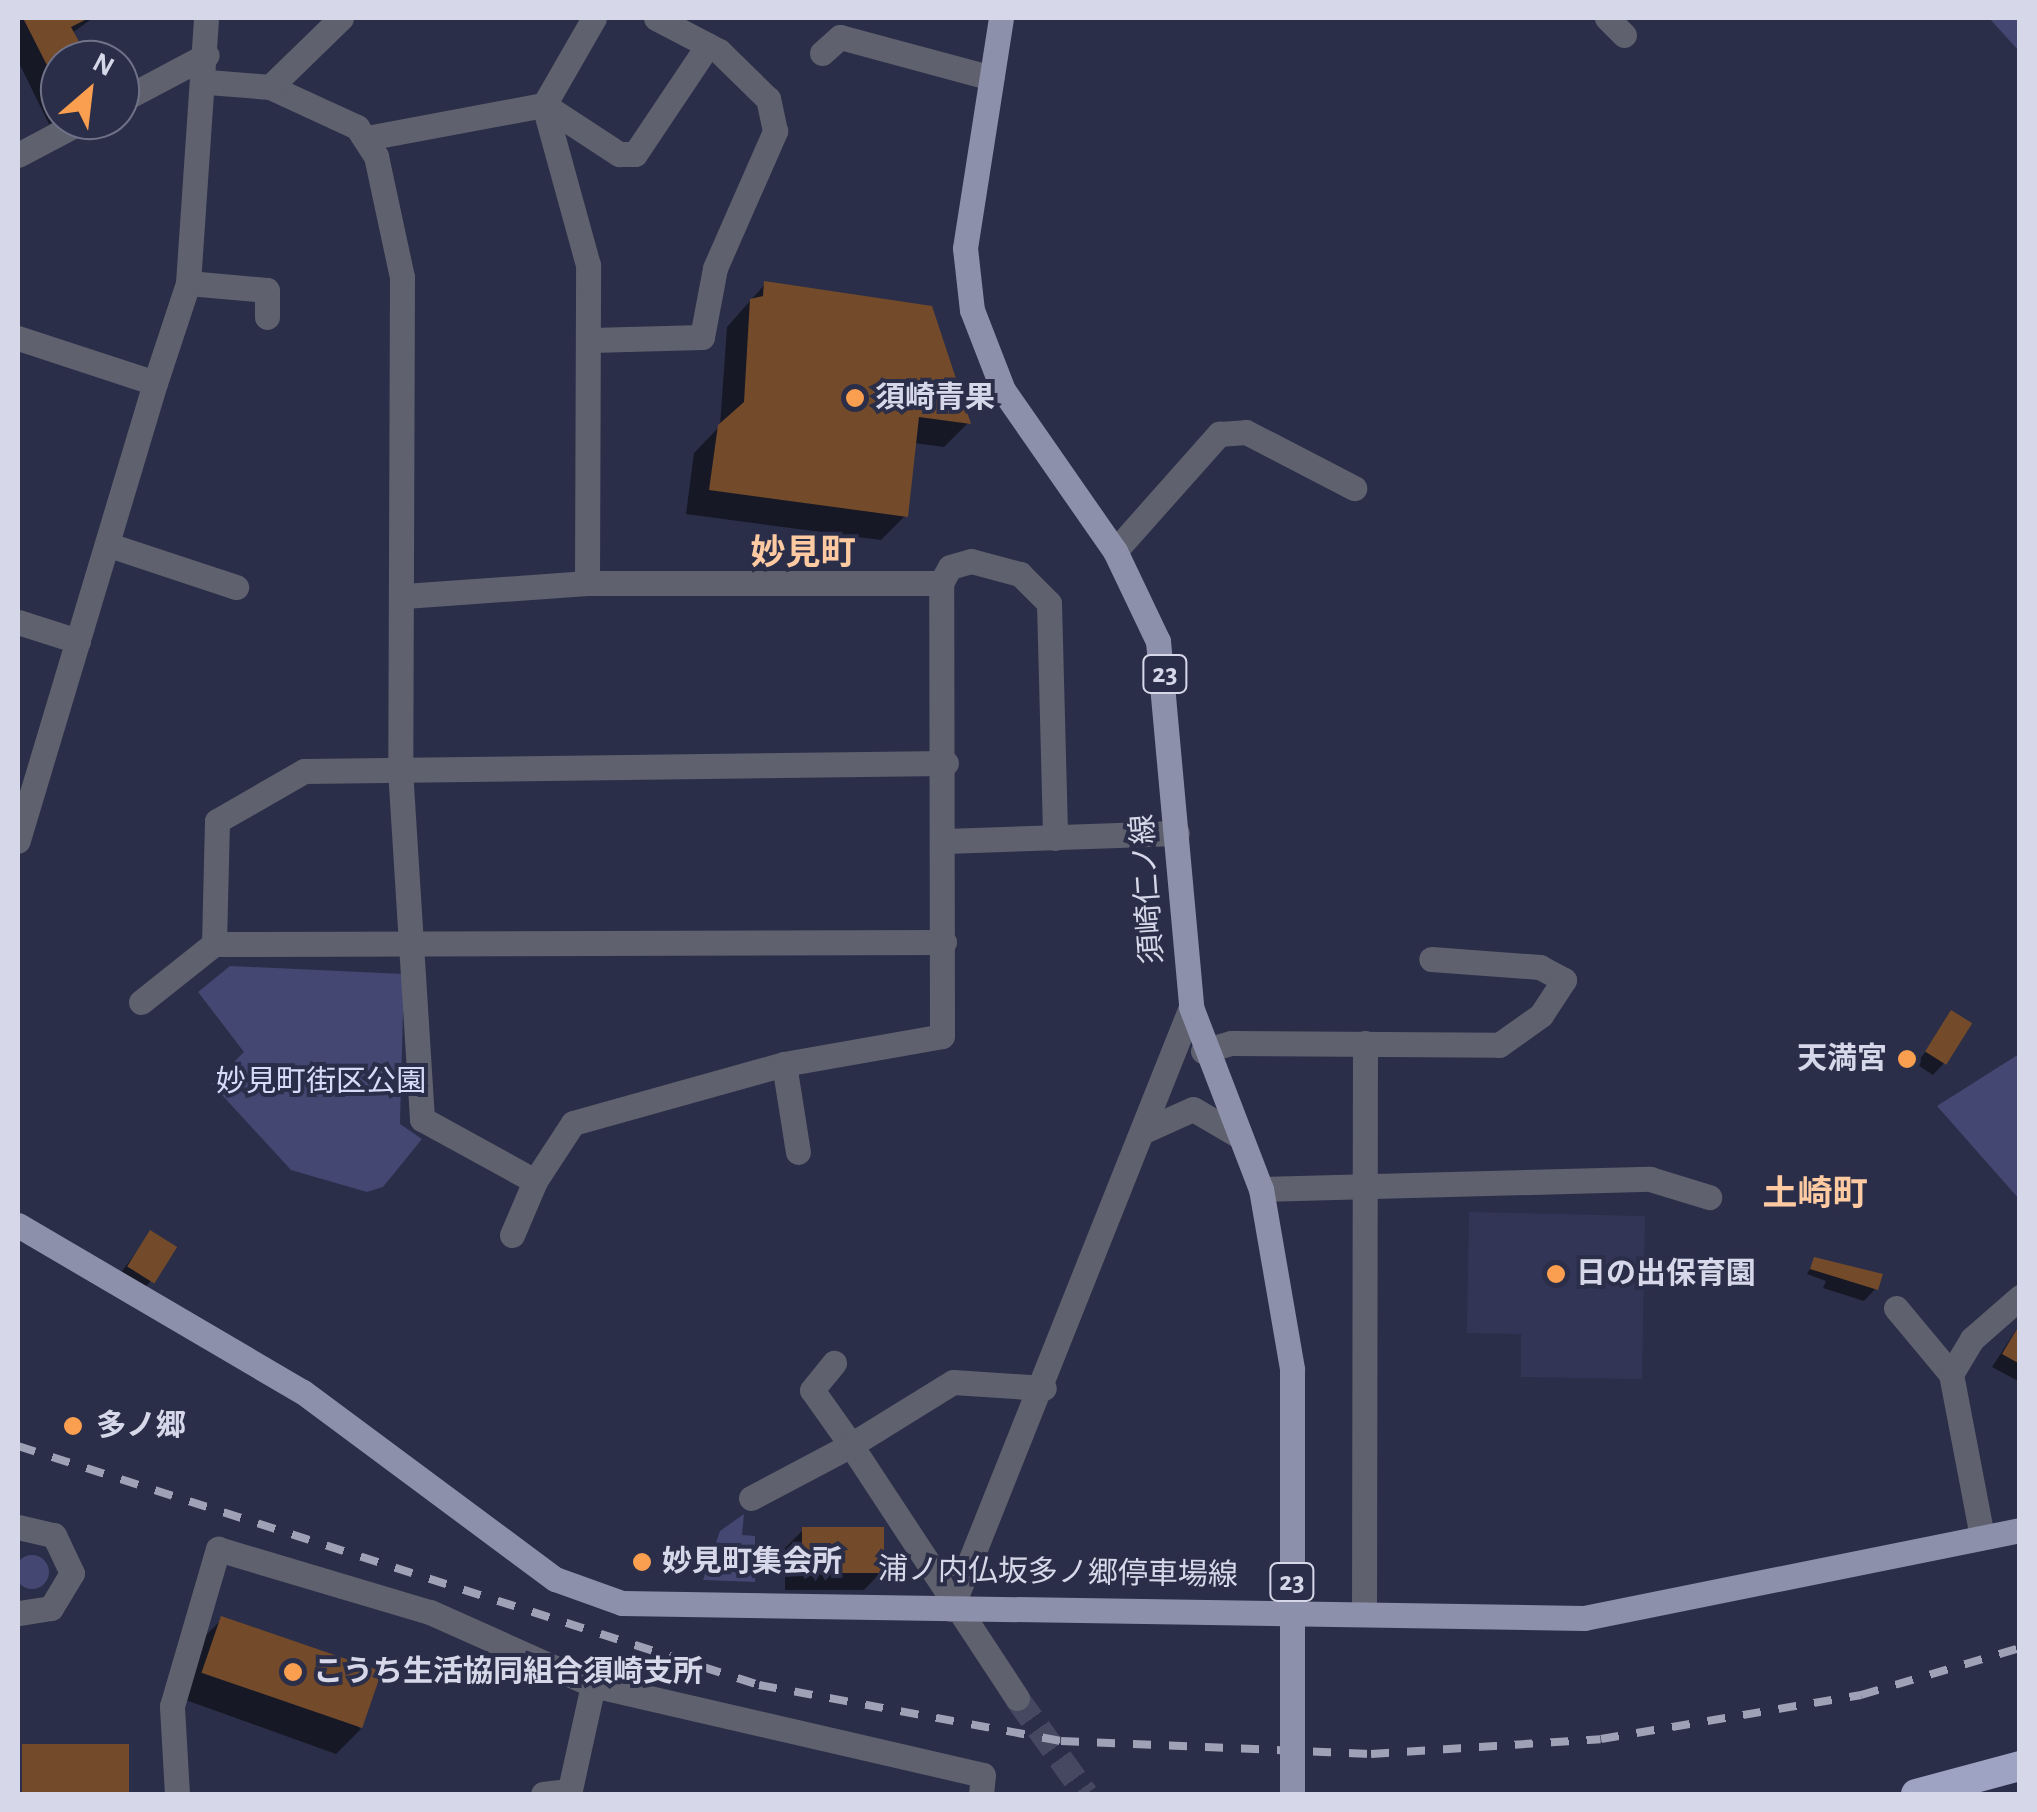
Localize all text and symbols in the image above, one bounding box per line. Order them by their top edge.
north arrow [40,40,140,140]
text: N [88,48,118,82]
place label: 須崎青果 [875,380,995,416]
marker: 須崎青果 [844,387,866,409]
district label: 妙見町 [751,533,855,575]
road number: 23 [1140,651,1190,697]
street label: 須崎仁ノ線 [1125,813,1171,965]
place label: 天満宮 [1797,1041,1887,1077]
marker: 天満宮 [1896,1048,1918,1070]
park label: 妙見町街区公園 [216,1064,426,1100]
district label: 土崎町 [1763,1174,1867,1216]
place label: 日の出保育園 [1576,1256,1756,1292]
marker: 日の出保育園 [1545,1263,1567,1285]
place label: 多ノ郷 [96,1408,186,1444]
marker: 多ノ郷 [60,1413,86,1439]
place label: 妙見町集会所 [662,1544,842,1580]
marker: 妙見町集会所 [631,1551,653,1573]
street label: 浦ノ内仏坂多ノ郷停車場線 [878,1552,1238,1594]
road number: 23 [1267,1559,1317,1605]
place label: こうち生活協同組合須崎支所 [313,1654,703,1690]
marker: こうち生活協同組合須崎支所 [282,1661,304,1683]

